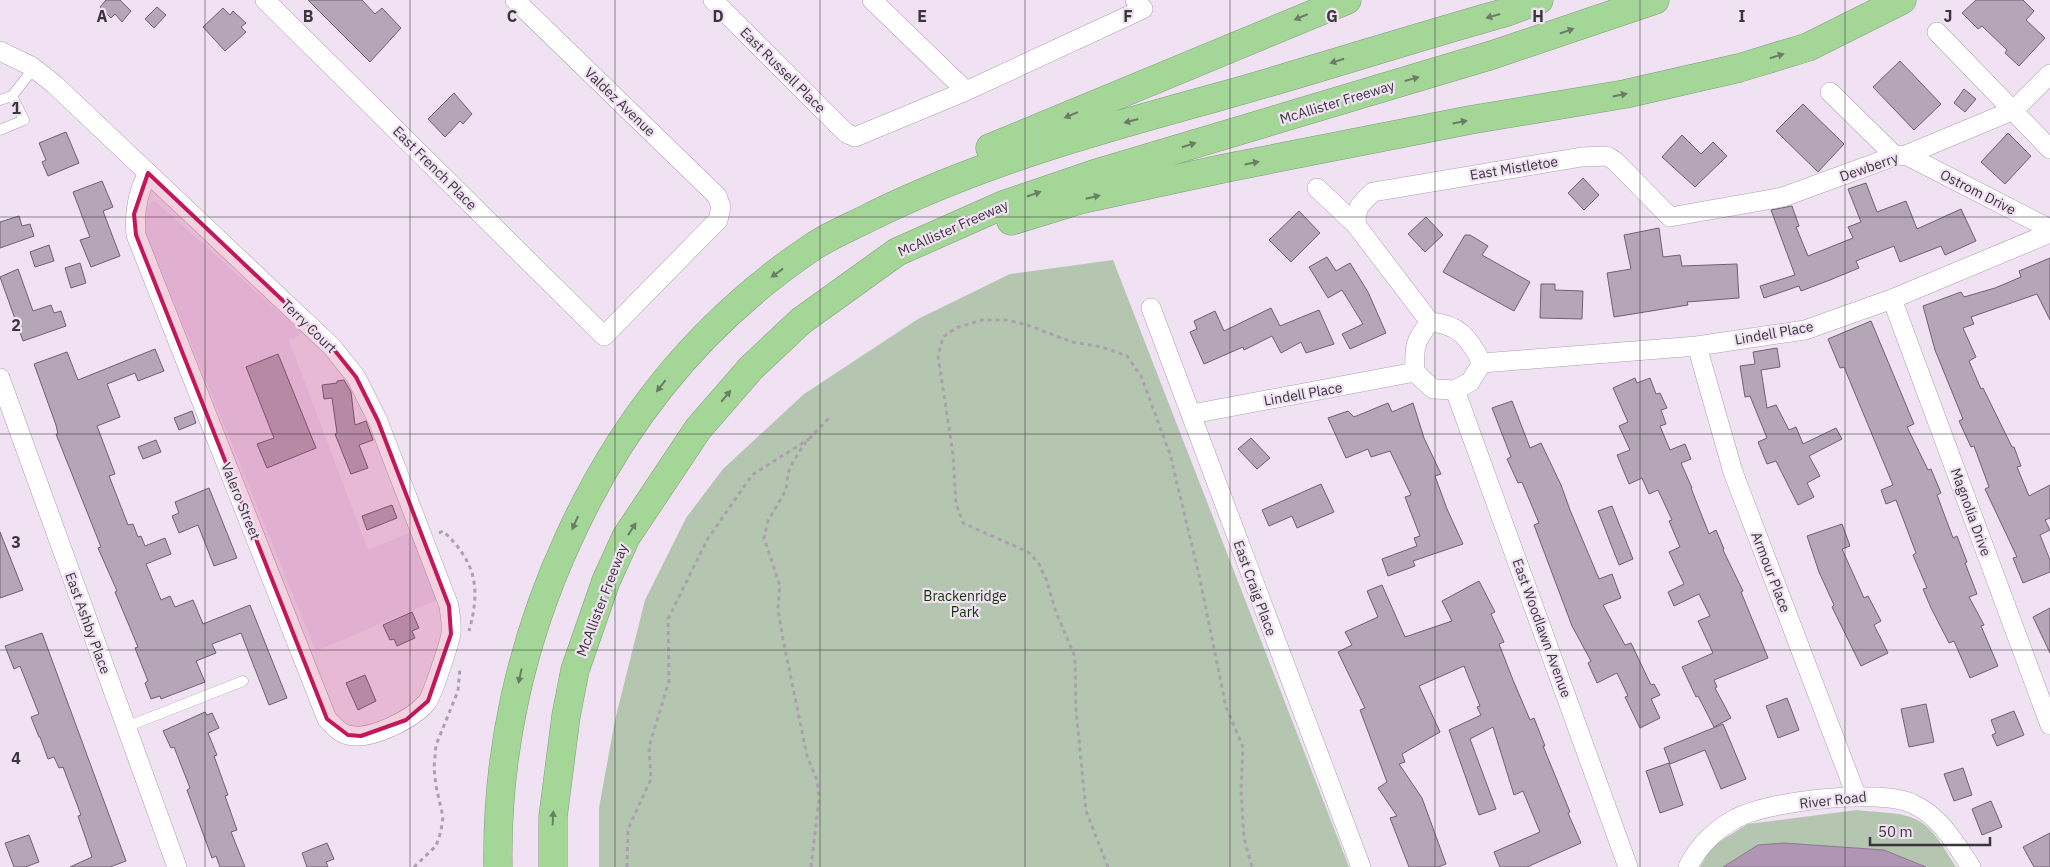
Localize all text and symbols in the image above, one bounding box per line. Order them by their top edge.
text: A [97,6,108,26]
text: B [303,6,314,26]
text: C [507,6,517,26]
text: D [712,6,724,26]
text: E [917,6,927,26]
text: F [1123,6,1133,26]
text: G [1326,6,1338,26]
text: H [1532,6,1544,26]
text: I [1739,6,1746,26]
text: J [1944,6,1952,26]
one-way arrow [1485,12,1500,20]
one-way arrow [1294,14,1308,22]
street label: East Russell Place [736,23,830,117]
one-way arrow [1560,27,1575,35]
one-way arrow [1770,52,1785,59]
one-way arrow [1329,57,1344,65]
street label: Valdez Avenue [581,64,659,141]
one-way arrow [1405,75,1420,83]
street label: McAllister Freeway [1277,76,1397,128]
one-way arrow [1612,90,1628,98]
text: 1 [11,98,21,118]
one-way arrow [1064,111,1078,119]
one-way arrow [1123,117,1138,125]
one-way arrow [1452,118,1467,126]
street label: East French Place [389,122,481,214]
one-way arrow [1182,141,1197,149]
street label: Dewberry [1837,149,1901,185]
street label: East Mistletoe [1469,152,1560,184]
one-way arrow [1245,159,1260,167]
street label: Ostrom Drive [1937,165,2019,219]
one-way arrow [1027,190,1042,198]
one-way arrow [1086,193,1101,201]
street label: McAllister Freeway [895,196,1011,260]
one-way arrow [770,268,784,278]
street label: Terry Court [278,295,341,357]
text: 2 [11,315,21,335]
street label: Lindell Place [1733,317,1815,349]
street label: Lindell Place [1262,378,1344,410]
one-way arrow [656,379,667,392]
one-way arrow [720,390,731,403]
street label: Valero Street [217,460,265,542]
street label: Magnolia Drive [1947,465,1995,559]
one-way arrow [571,516,579,530]
one-way arrow [627,522,637,536]
street label: Armour Place [1747,529,1795,615]
text: 3 [11,532,21,552]
street label: East Craig Place [1229,538,1281,639]
street label: McAllister Freeway [572,541,632,659]
street label: East Woodlawn Avenue [1508,556,1576,700]
street label: East Ashby Place [61,570,115,677]
park label: Brackenridge Park [923,587,1007,621]
one-way arrow [516,668,524,683]
text: 4 [11,748,21,768]
street label: River Road [1798,788,1868,812]
one-way arrow [549,810,557,826]
scale bar [1870,814,1990,846]
text: 50 m [1878,822,1913,841]

